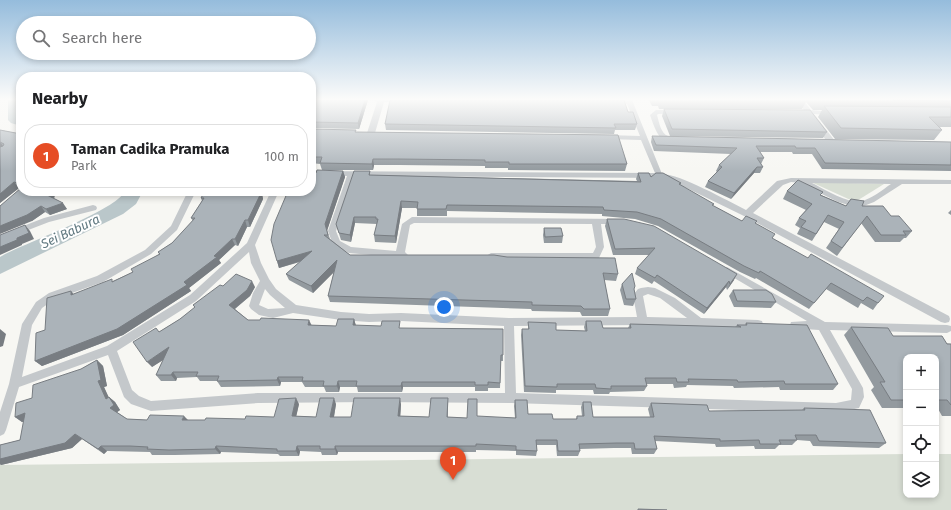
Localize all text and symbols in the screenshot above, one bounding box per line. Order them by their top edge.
search box [16,16,316,60]
icon: search [30,27,52,49]
text: Search here [62,29,142,47]
text: Nearby [32,88,87,109]
text: Taman Cadika Pramuka [71,140,229,158]
text: 1 [43,149,49,164]
text: 100 m [264,149,299,164]
text: Park [71,158,97,173]
water label: Sei Babura [38,211,102,252]
your location [434,297,454,317]
map controls [903,354,939,498]
button: + [903,354,939,390]
button: − [903,390,939,426]
button: locate [903,426,939,462]
pin: 1 [440,447,466,480]
button: layers [903,462,939,498]

